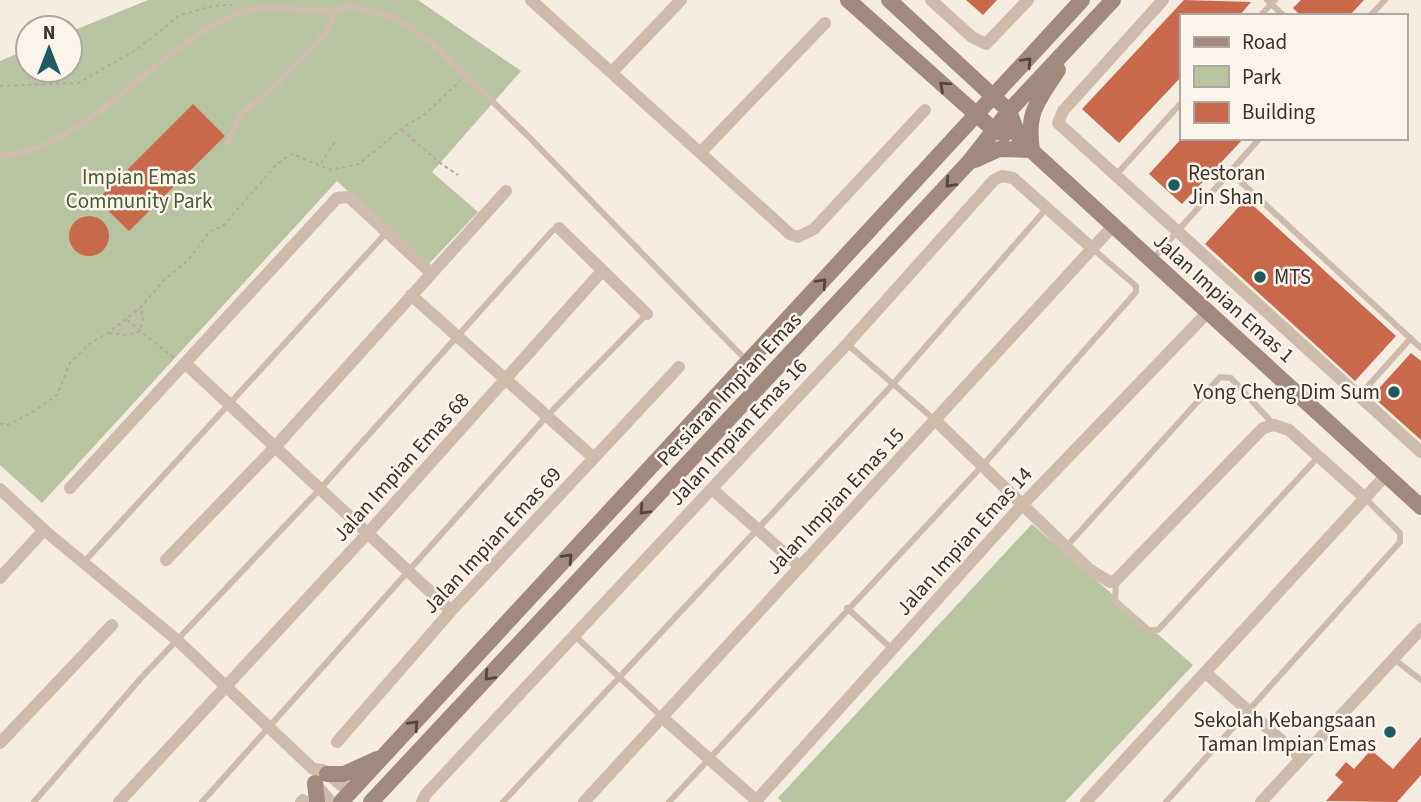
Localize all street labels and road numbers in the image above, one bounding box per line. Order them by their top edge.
street label: Jalan Impian Emas 1 [1147,226,1301,370]
street label: Persiaran Impian Emas [650,305,808,473]
street label: Jalan Impian Emas 16 [662,352,814,512]
street label: Jalan Impian Emas 68 [326,386,476,548]
street label: Jalan Impian Emas 15 [759,421,911,581]
street label: Jalan Impian Emas 69 [416,460,568,620]
street label: Jalan Impian Emas 14 [889,460,1039,622]

